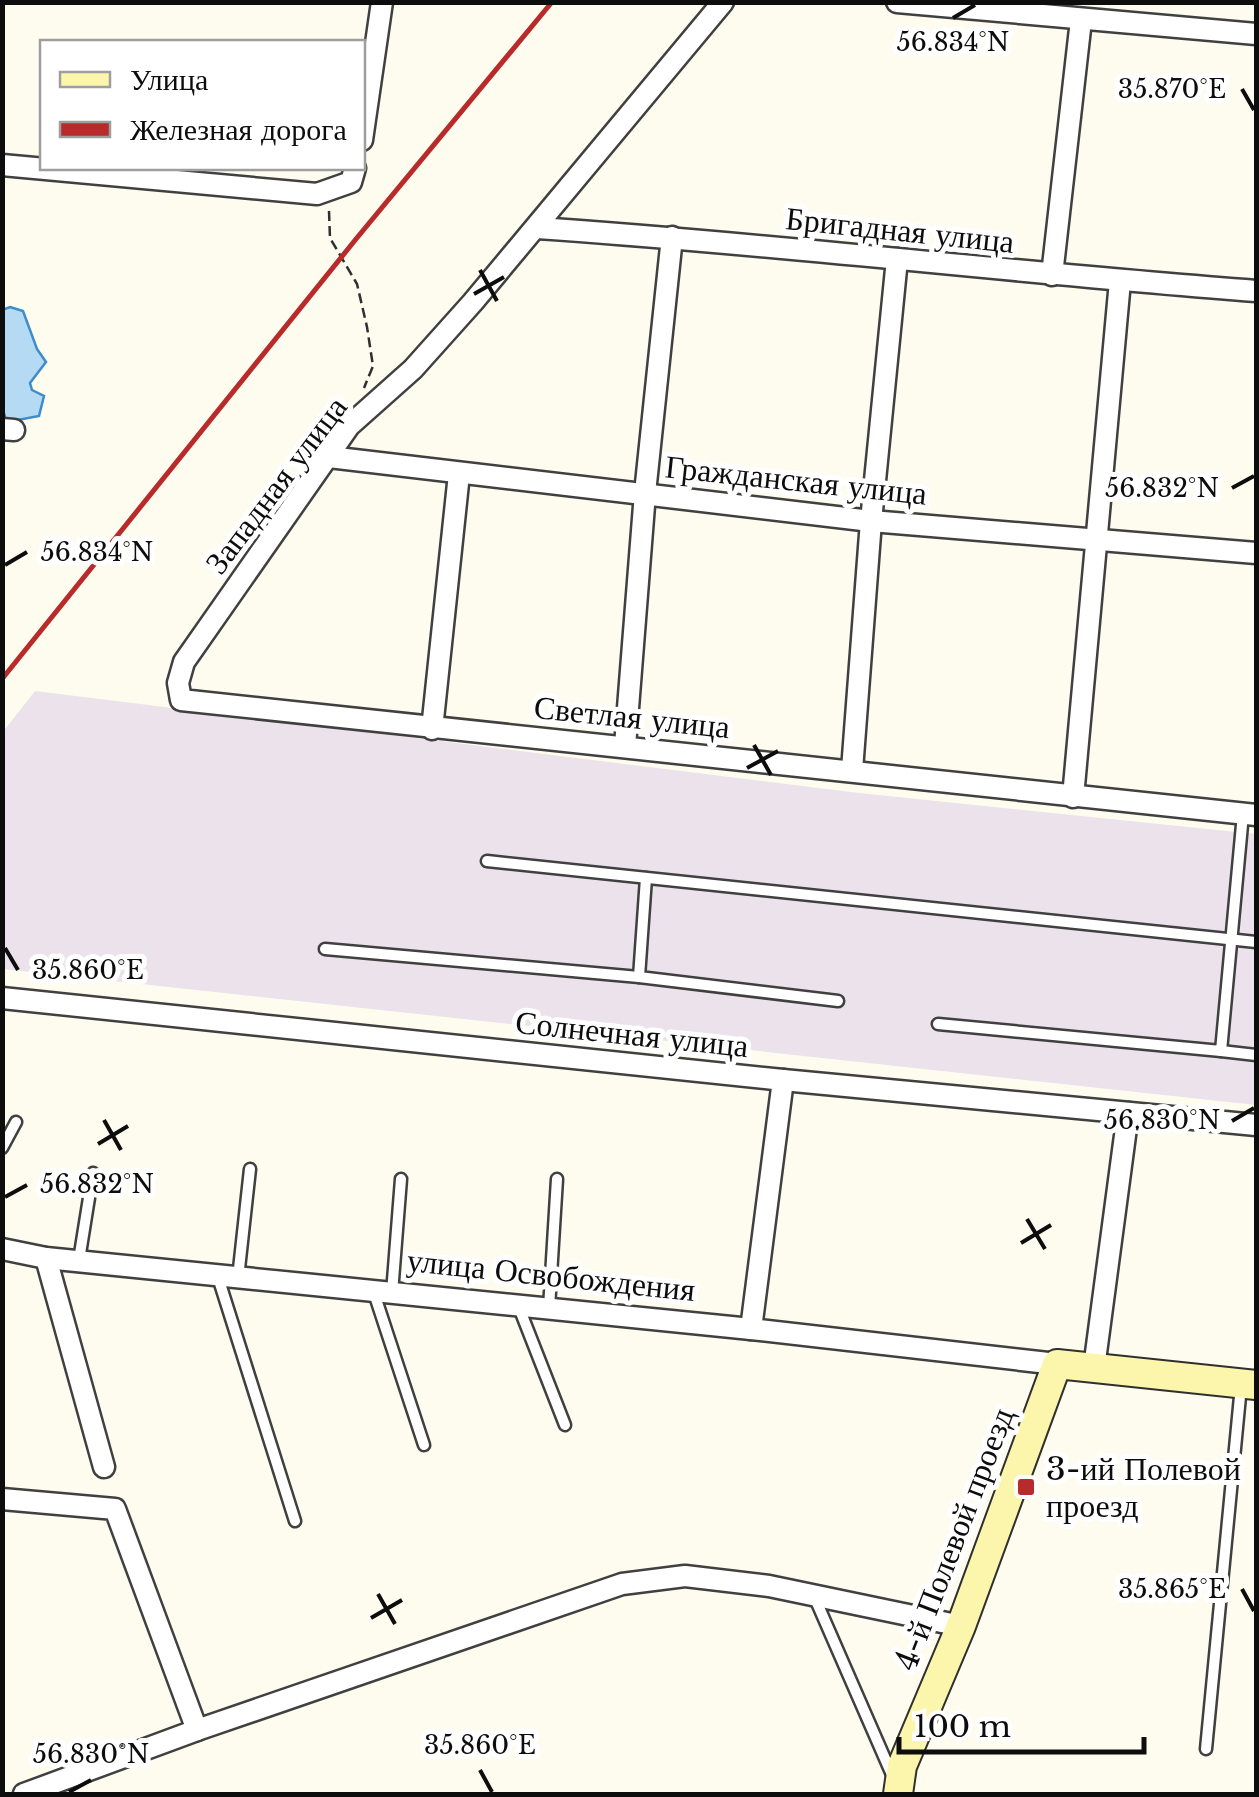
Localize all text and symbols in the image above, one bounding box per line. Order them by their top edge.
text: 56.834°N [897,27,1009,58]
legend [40,40,365,170]
text: Улица [130,61,208,98]
text: 35.870°E [1118,74,1226,105]
text: Железная дорога [130,111,347,148]
street label: Бригадная улица [784,198,1016,262]
street label: Западная улица [196,388,356,582]
street label: Гражданская улица [663,446,929,514]
text: 56.832°N [1105,473,1219,504]
text: 56.834°N [41,537,153,568]
street label: Светлая улица [532,687,732,747]
text: 35.860°E [32,955,144,986]
street label: Солнечная улица [514,1002,750,1066]
text: 56.830°N [1104,1105,1220,1136]
text: 56.832°N [40,1169,154,1200]
street label: улица Освобождения [405,1240,697,1310]
street label: 4-й Полевой проезд [885,1402,1023,1676]
place label: 3-ий Полевой проезд [1046,1449,1241,1526]
marker: 3-ий Полевой проезд [1015,1476,1037,1498]
text: 35.865°E [1118,1574,1226,1605]
scale bar [899,1692,1144,1754]
text: 100 m [914,1708,1011,1745]
text: 35.860°E [424,1730,536,1761]
text: 56.830°N [33,1739,149,1770]

